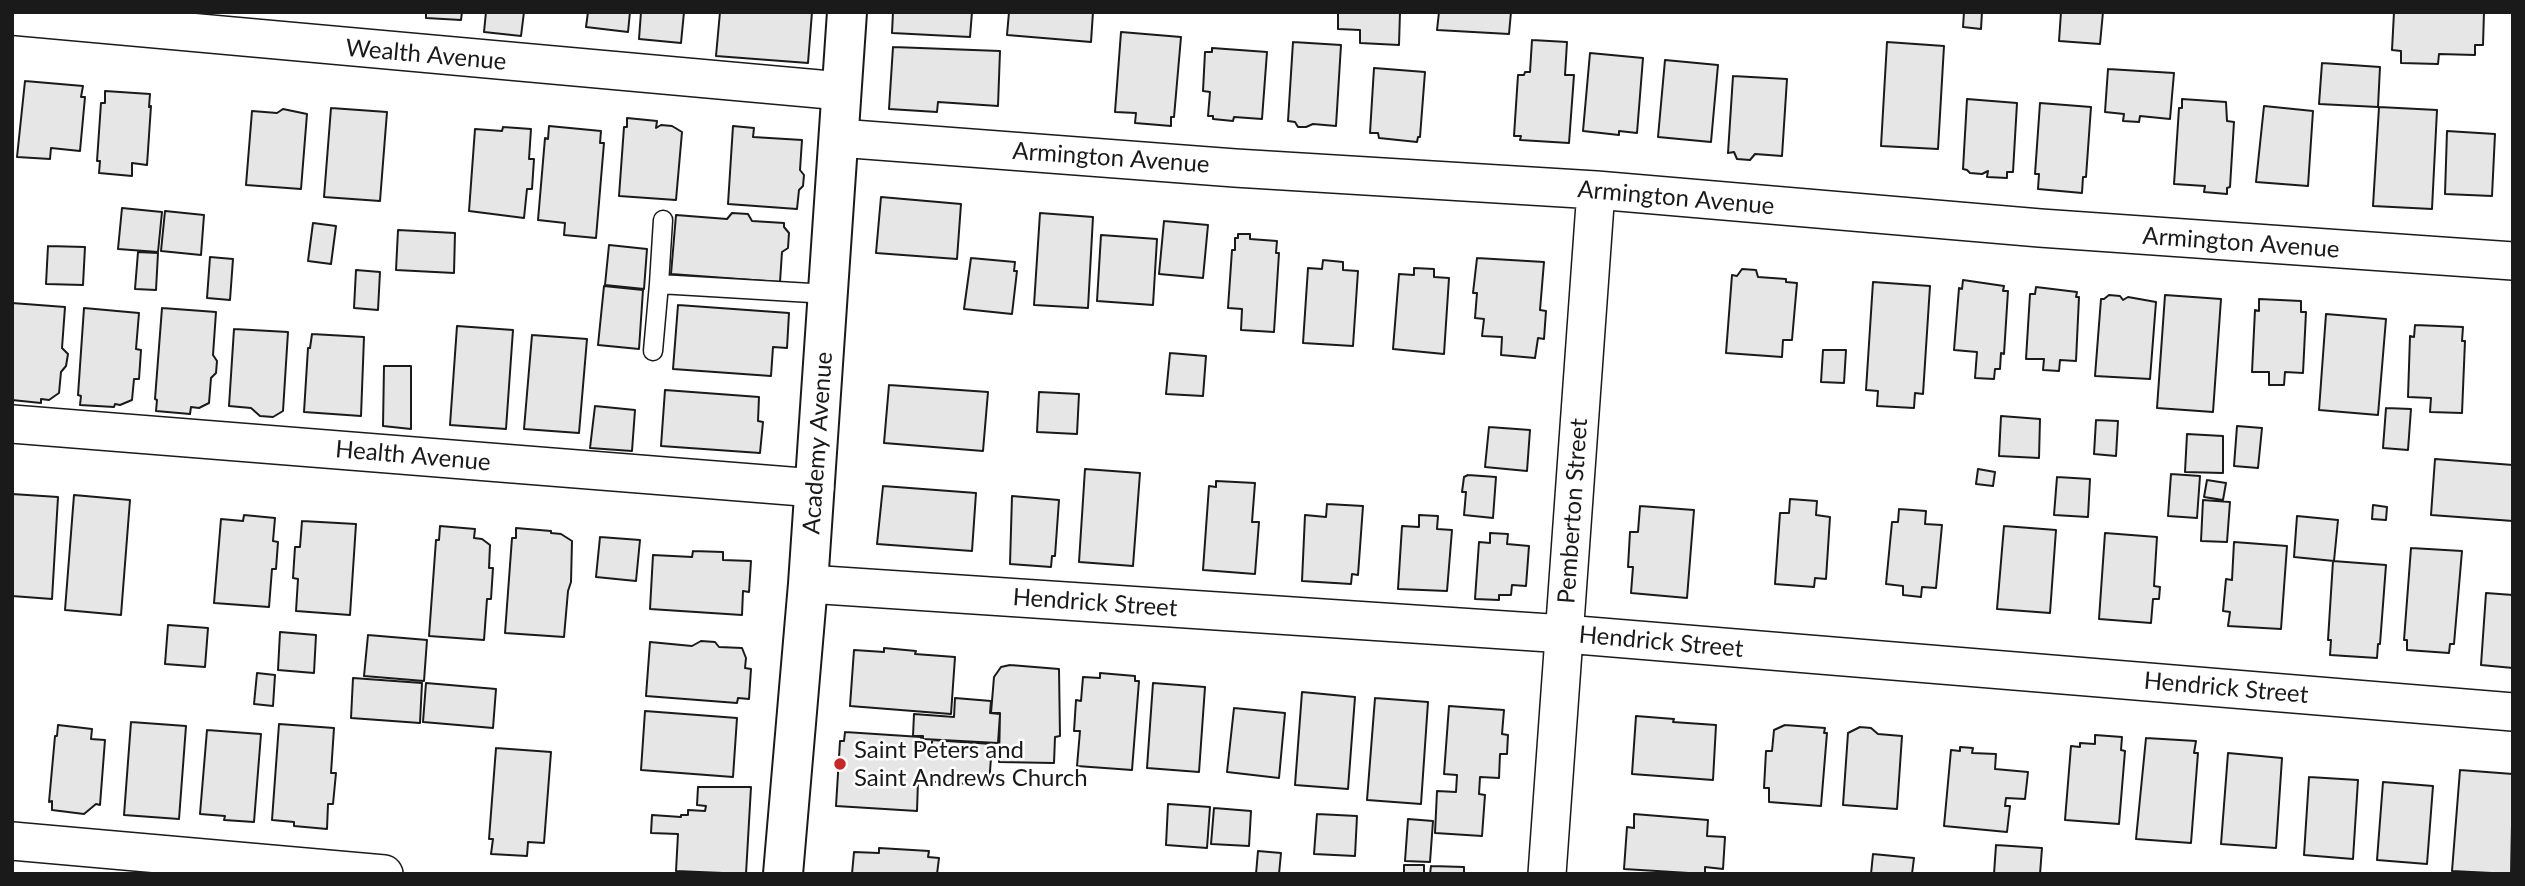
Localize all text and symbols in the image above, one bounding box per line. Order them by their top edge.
street label: Wealth Avenue [344,34,508,76]
street label: Armington Avenue [1012,137,1210,179]
street label: Armington Avenue [1576,175,1776,221]
street label: Armington Avenue [2142,222,2340,264]
street label: Academy Avenue [797,351,839,535]
street label: Pemberton Street [1552,417,1594,605]
street label: Health Avenue [334,435,492,477]
street label: Hendrick Street [1012,583,1178,623]
street label: Hendrick Street [1578,620,1744,664]
street label: Hendrick Street [2143,666,2309,710]
place label: Saint Peters and Saint Andrews Church [854,736,1088,792]
marker: Saint Peters and Saint Andrews Church [832,756,848,772]

